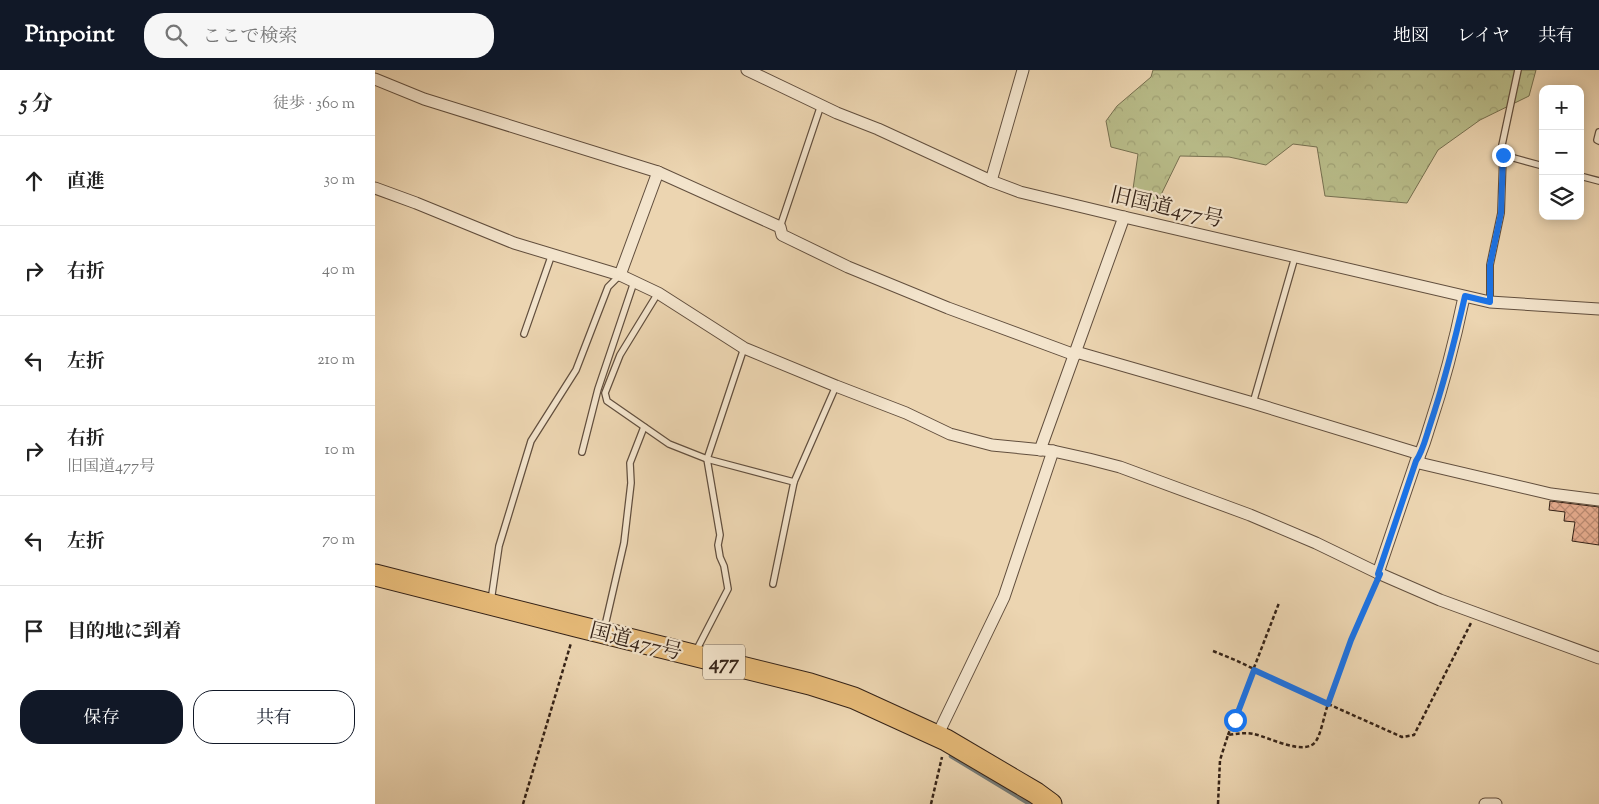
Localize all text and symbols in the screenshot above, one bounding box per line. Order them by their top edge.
search box [144,13,494,58]
text: Pinpoint [25,18,114,52]
icon: search [162,21,190,49]
text: ここで検索 [202,24,297,51]
text: 地図 [1393,24,1429,50]
text: レイヤ [1457,24,1510,50]
text: 共有 [1538,24,1574,50]
map controls [1539,85,1584,220]
button: + [1539,85,1584,130]
text: 5 分 [20,90,53,120]
text: 徒歩 · 360 m [273,93,355,116]
button: − [1539,130,1584,175]
route end [1492,144,1515,167]
icon: ahead [20,167,48,195]
text: 直進 [67,169,105,196]
text: 30 m [324,169,355,192]
button: layers [1539,175,1584,220]
street label: 旧国道477号 [1107,181,1226,237]
icon: right [20,257,48,285]
text: 右折 [67,259,105,286]
text: 40 m [322,259,355,282]
icon: left [20,347,48,375]
text: 左折 [67,349,105,376]
text: 210 m [317,349,355,372]
text: 右折 [67,426,105,453]
icon: right [20,437,48,465]
text: 10 m [325,439,355,462]
text: 旧国道477号 [67,456,155,479]
icon: left [20,527,48,555]
text: 左折 [67,529,105,556]
text: 70 m [322,529,355,552]
icon: arrive [20,617,48,645]
street label: 国道477号 [586,617,685,669]
text: 目的地に到着 [67,619,181,646]
road number: 477 [703,644,745,680]
button: 保存 [20,690,183,744]
button: 共有 [193,690,355,744]
route start [1224,709,1247,732]

